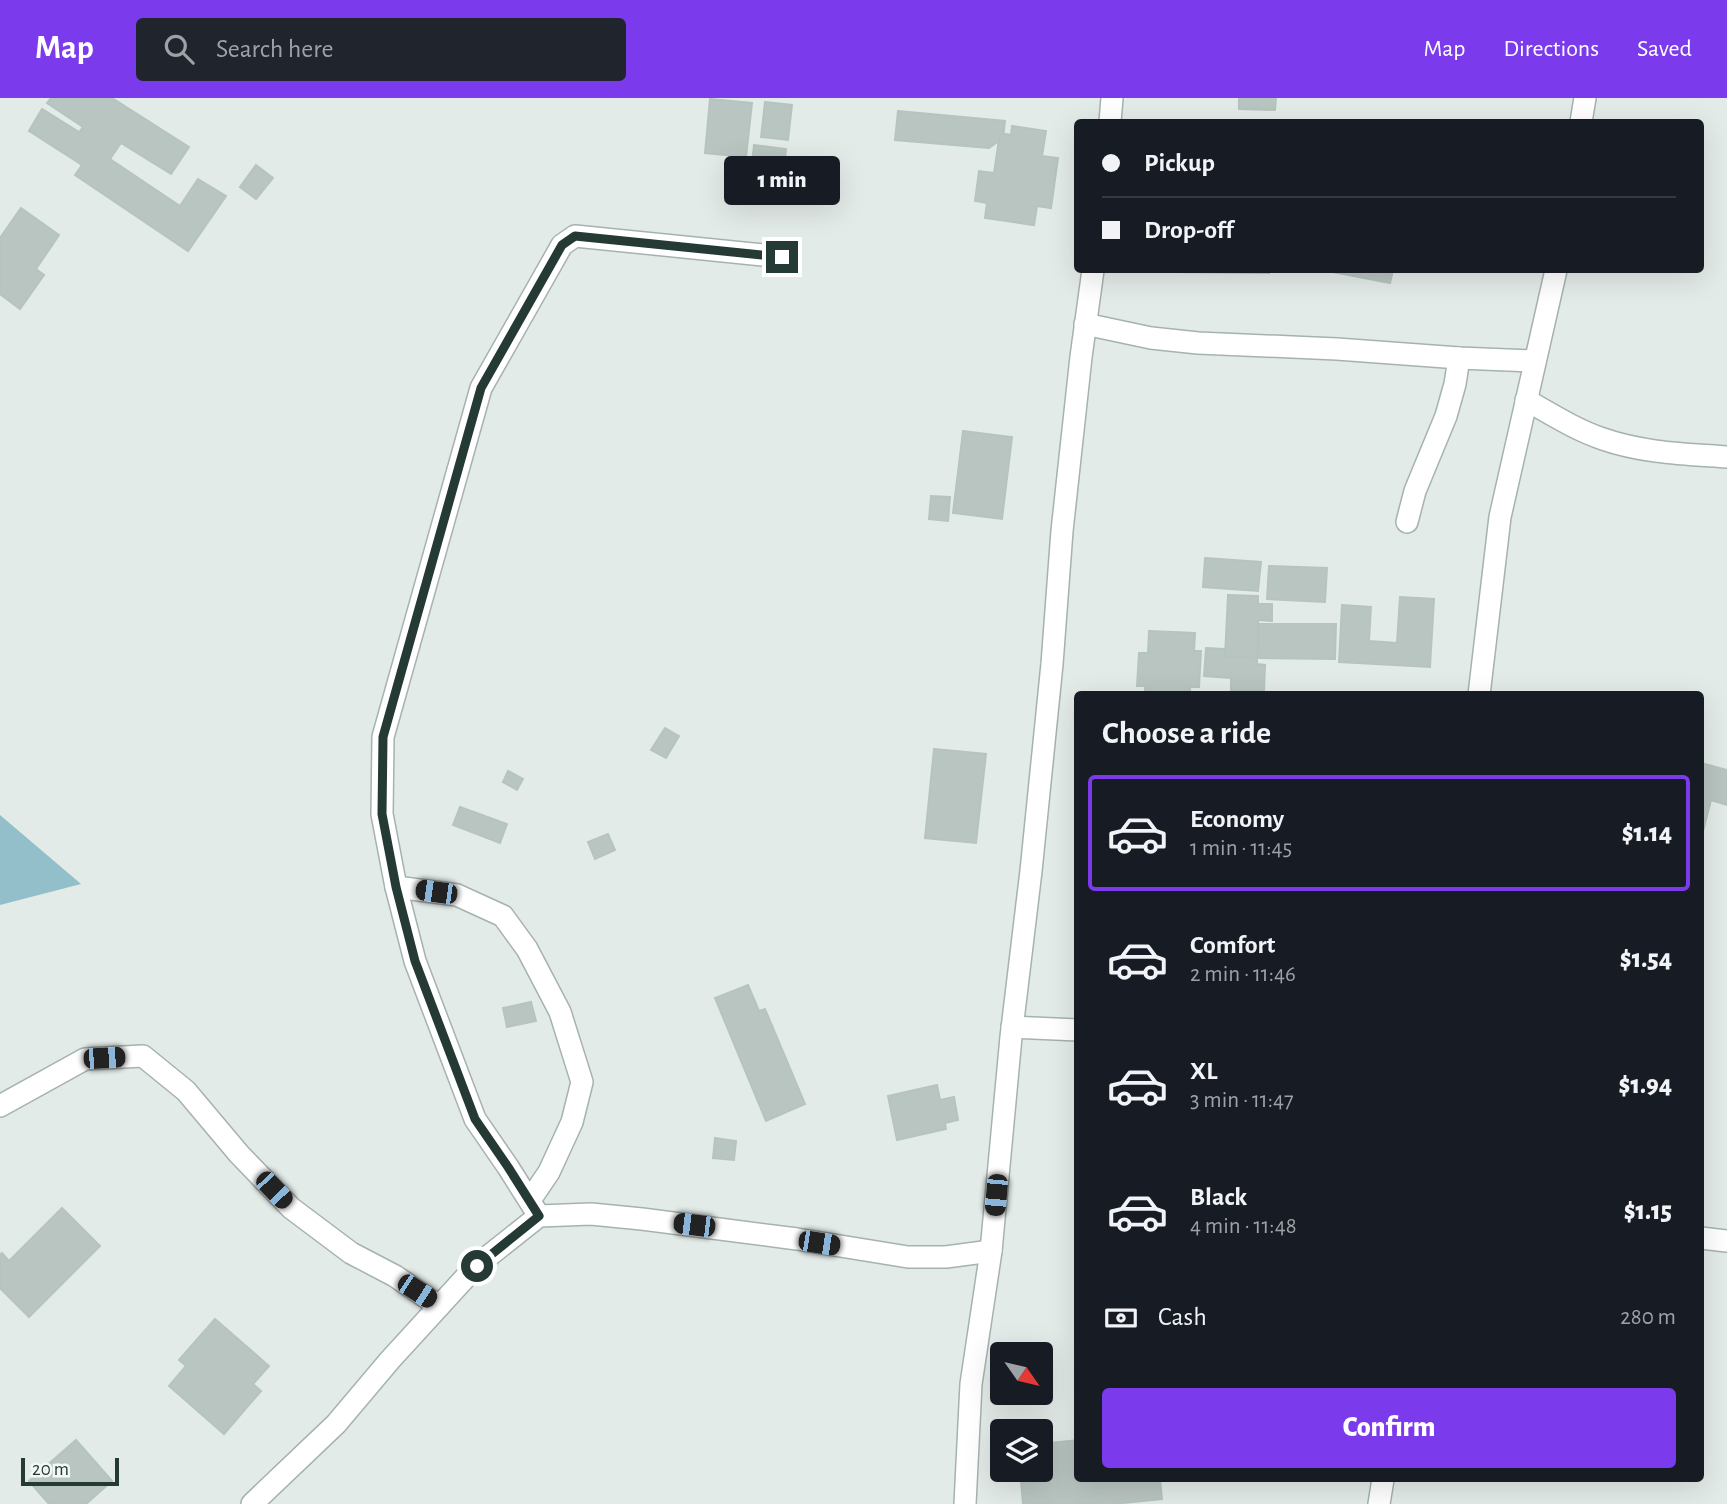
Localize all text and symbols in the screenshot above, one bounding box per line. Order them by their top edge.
search box [136,18,626,81]
icon: search [160,30,198,68]
text: Map [35,32,94,65]
text: Search here [216,36,334,62]
text: Map [1423,37,1465,61]
text: Directions [1503,37,1599,61]
text: Saved [1637,37,1692,61]
text: Pickup [1144,150,1215,176]
callout: 1 min [724,156,840,204]
text: 1 min [758,169,806,192]
text: Drop-off [1144,217,1233,243]
route end [766,241,798,273]
text: Choose a ride [1102,717,1271,749]
icon: car [1106,802,1169,865]
text: Economy [1190,806,1284,832]
text: $1.14 [1622,820,1672,846]
text: 1 min · 11:45 [1190,837,1292,860]
car [414,879,459,905]
icon: car [1106,928,1169,991]
text: Comfort [1190,932,1275,958]
text: $1.54 [1620,946,1672,972]
text: 2 min · 11:46 [1190,963,1296,986]
car [83,1046,126,1070]
icon: car [1106,1054,1169,1117]
text: XL [1190,1058,1217,1084]
text: $1.94 [1619,1072,1672,1098]
text: 3 min · 11:47 [1190,1089,1294,1112]
car [252,1168,297,1212]
car [984,1173,1009,1217]
icon: car [1106,1180,1169,1243]
text: Black [1190,1184,1247,1210]
text: $1.15 [1624,1198,1672,1224]
car [672,1212,717,1238]
text: 4 min · 11:48 [1190,1215,1297,1238]
car [797,1229,842,1257]
route start [461,1250,493,1282]
car [394,1271,441,1311]
icon: cash [1102,1299,1140,1337]
text: Cash [1158,1304,1207,1330]
text: 280 m [1620,1306,1676,1329]
north arrow [990,1342,1054,1405]
map controls [990,1342,1053,1482]
button: Confirm [1102,1388,1676,1468]
button: layers [990,1419,1053,1482]
scale bar [21,1455,119,1487]
text: 20 m [32,1460,69,1479]

